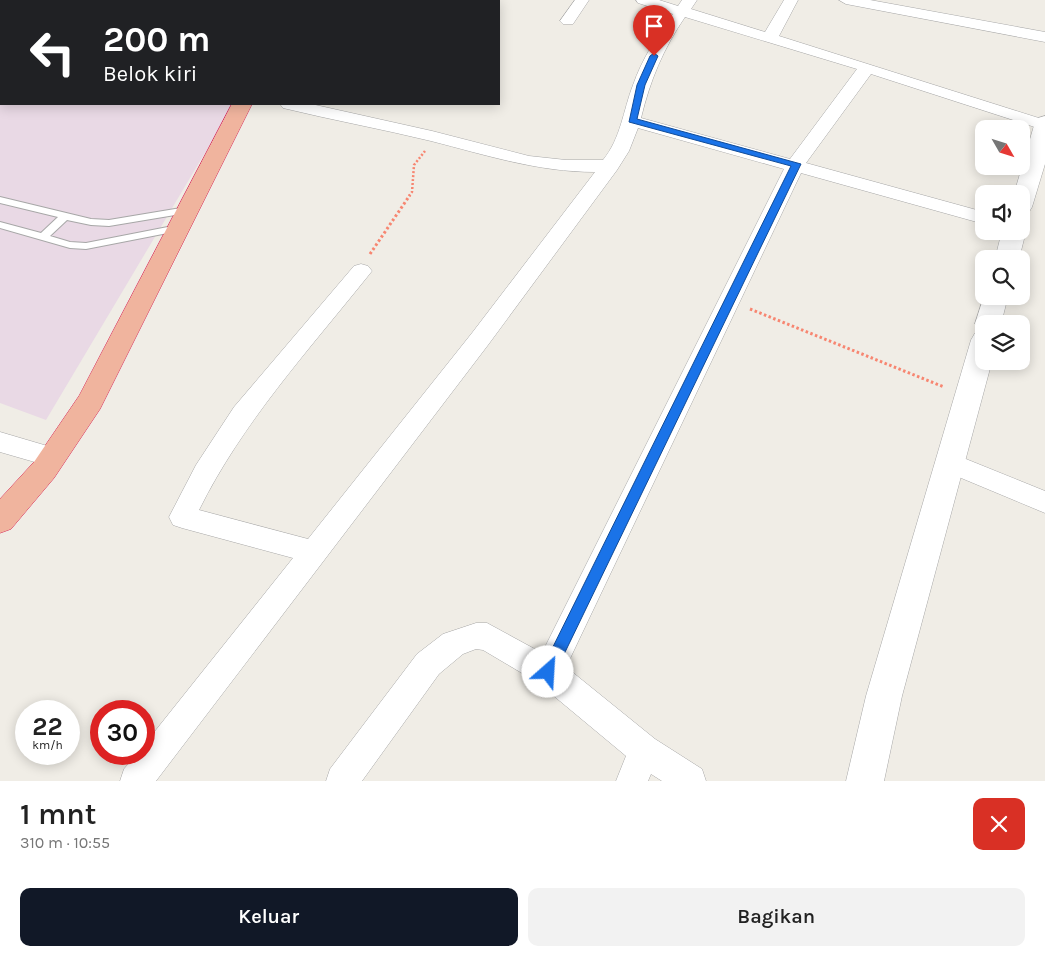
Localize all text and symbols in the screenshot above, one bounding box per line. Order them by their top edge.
pin [633,5,675,56]
icon: arrive [640,12,668,40]
text: 200 m [103,19,211,60]
icon: left [20,20,85,85]
text: Belok kiri [103,61,197,87]
north arrow [975,120,1030,175]
map controls [975,120,1030,370]
button: sound [975,185,1030,240]
button: search [975,250,1030,305]
button: layers [975,315,1030,370]
position arrow [521,645,573,697]
speed limit sign: 30 [90,700,155,765]
text: 22 [32,712,63,741]
text: km/h [32,738,63,752]
text: 1 mnt [20,796,97,832]
button: close [973,798,1025,850]
text: 310 m · 10:55 [20,833,110,852]
button: Keluar [20,888,518,946]
button: Bagikan [528,888,1025,946]

